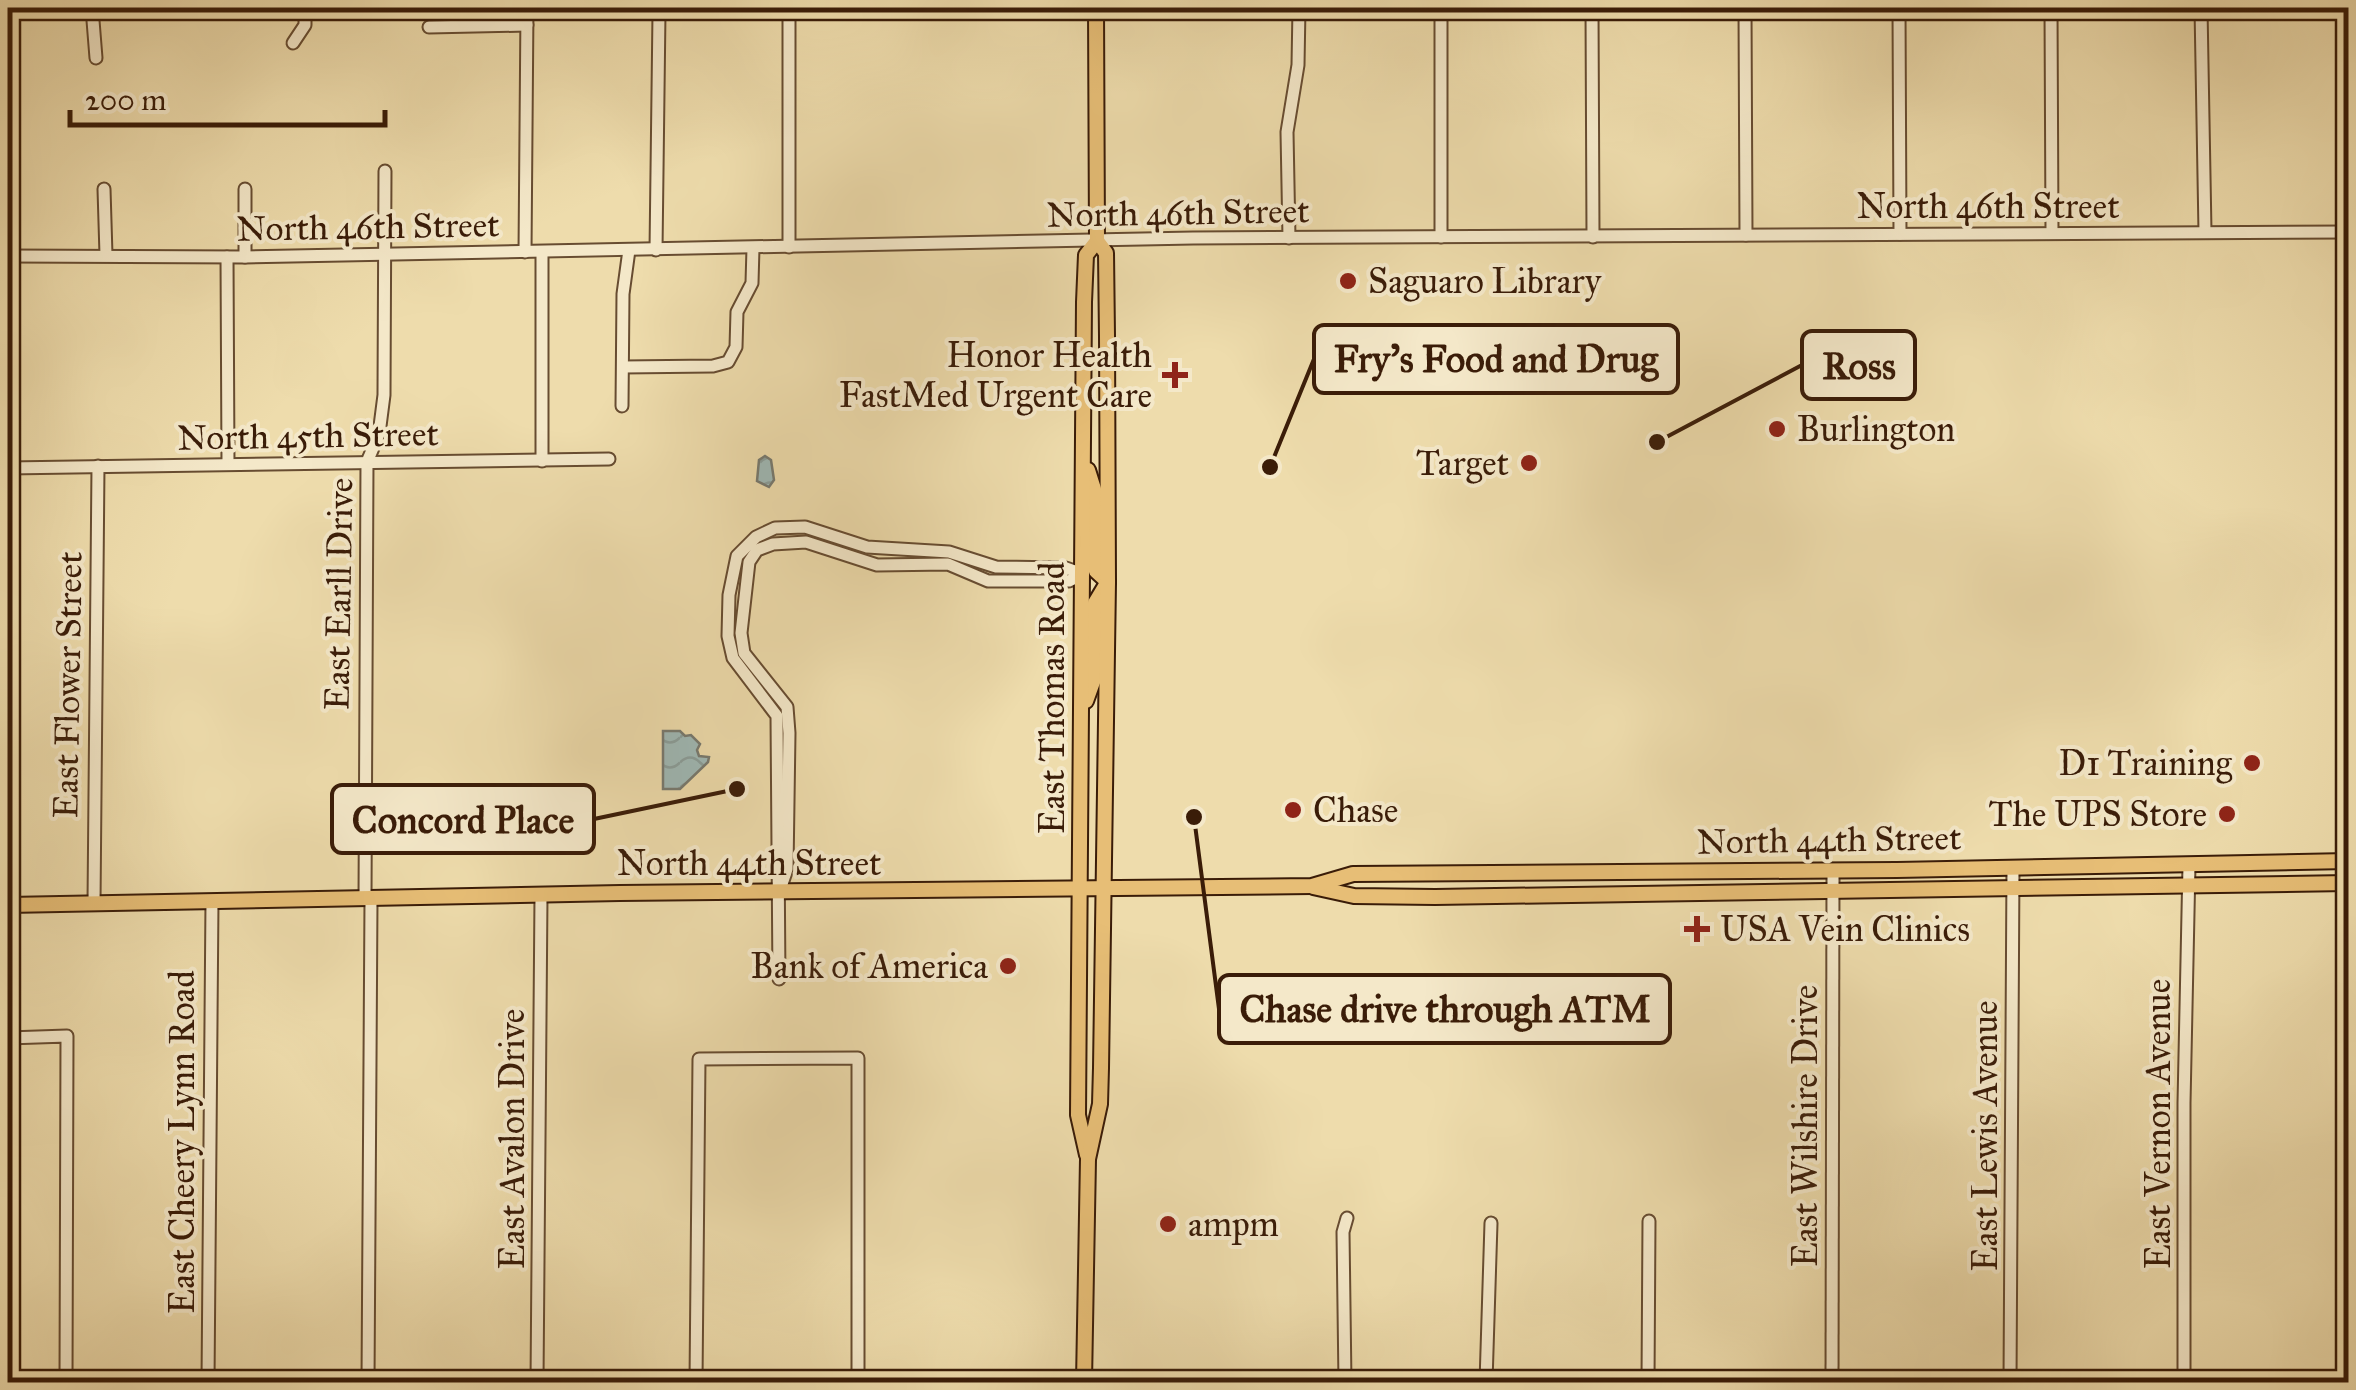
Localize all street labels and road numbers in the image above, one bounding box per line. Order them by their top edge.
street label: North 46th Street [1856,185,2120,228]
street label: North 46th Street [1046,189,1310,237]
street label: North 46th Street [236,203,500,251]
street label: North 45th Street [177,412,439,460]
street label: East Earll Drive [315,477,363,711]
street label: East Flower Street [44,551,92,819]
street label: East Thomas Road [1031,561,1074,834]
street label: North 44th Street [1696,816,1962,864]
street label: North 44th Street [617,842,881,885]
street label: East Cheery Lynn Road [161,970,204,1314]
street label: East Vernon Avenue [2137,979,2180,1269]
street label: East Wilshire Drive [1784,985,1827,1267]
street label: East Lewis Avenue [1964,1001,2007,1271]
street label: East Avalon Drive [491,1009,534,1269]

